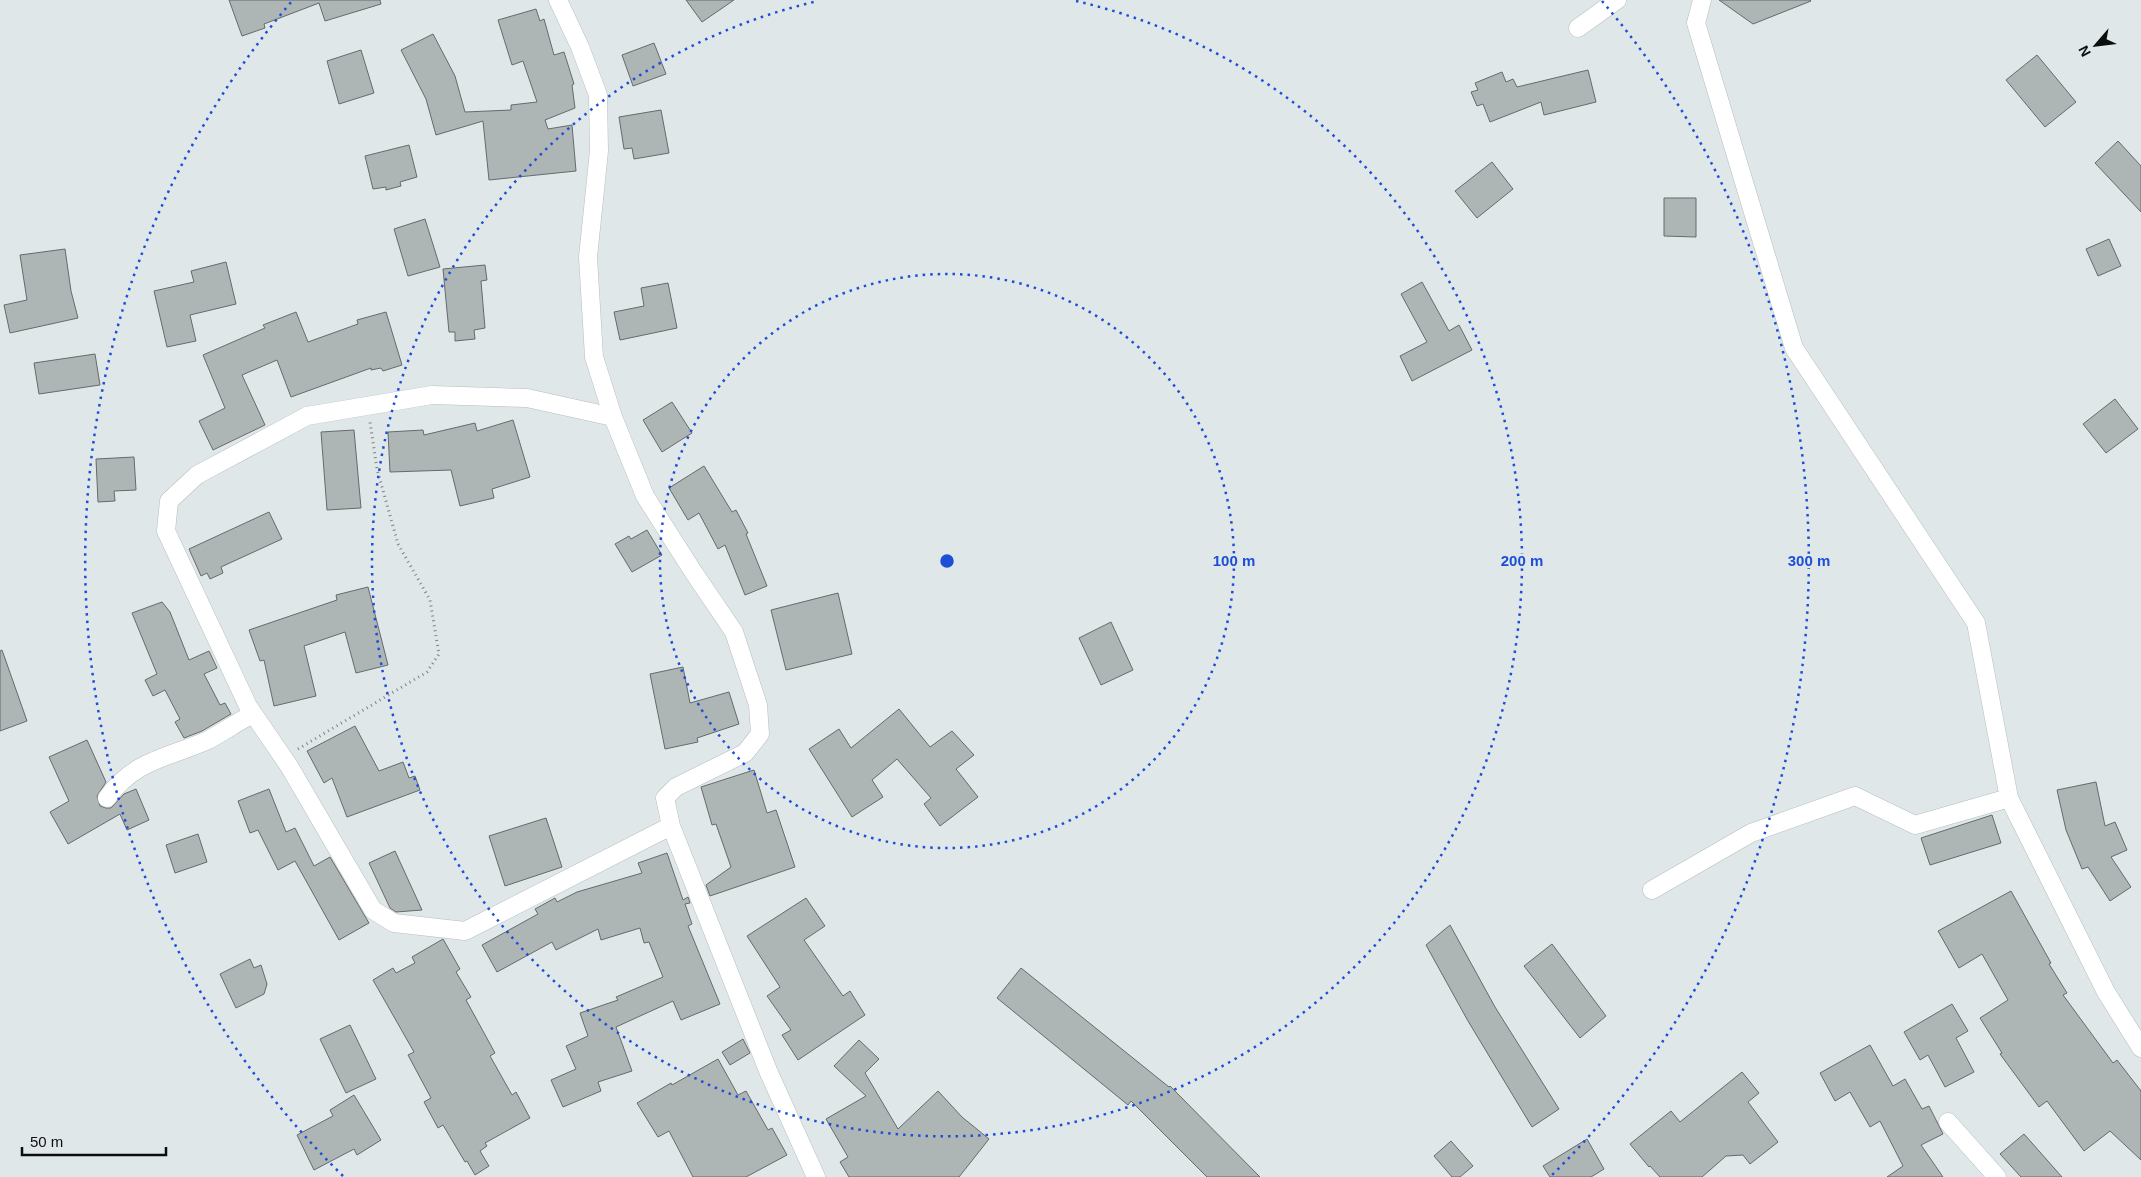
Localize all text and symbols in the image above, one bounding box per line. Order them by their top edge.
north arrow [2071,20,2121,70]
text: N [2075,43,2094,59]
centre of rings [938,552,956,570]
text: 100 m [1213,552,1255,569]
text: 200 m [1501,552,1543,569]
text: 300 m [1788,552,1830,569]
scale bar [22,1124,166,1156]
text: 50 m [30,1133,63,1150]

